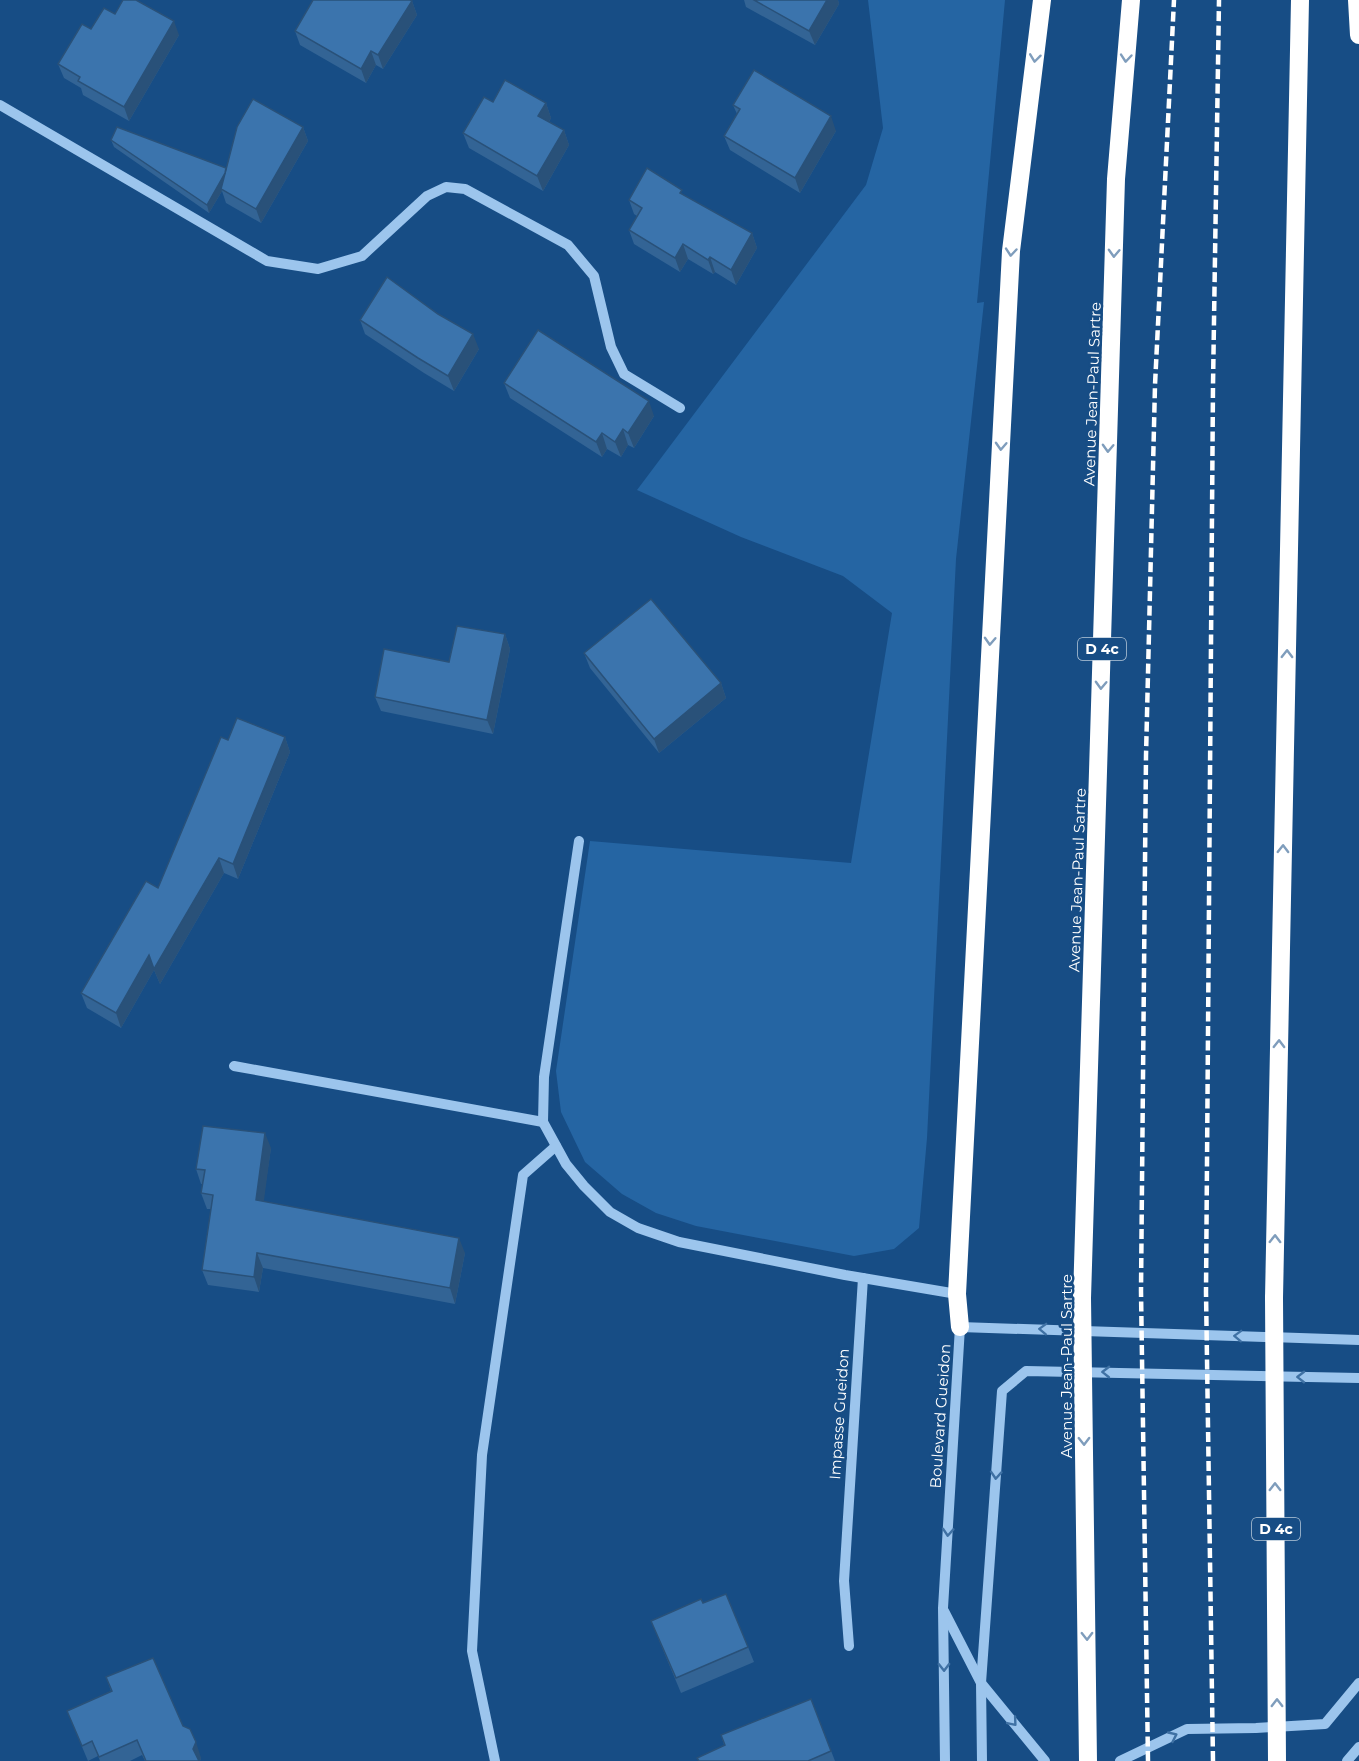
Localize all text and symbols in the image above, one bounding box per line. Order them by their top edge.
one-way arrow [1029,53,1041,63]
one-way arrow [1120,54,1133,63]
one-way arrow [1005,247,1018,256]
one-way arrow [1108,248,1120,257]
street label: Avenue Jean-Paul Sartre [1079,302,1105,486]
one-way arrow [994,442,1007,451]
one-way arrow [1102,443,1114,452]
one-way arrow [984,637,997,646]
road number: D 4c [1078,638,1126,660]
one-way arrow [1281,650,1293,659]
one-way arrow [1094,680,1107,689]
street label: Avenue Jean-Paul Sartre [1064,788,1090,972]
one-way arrow [1277,845,1289,854]
one-way arrow [1273,1040,1285,1049]
one-way arrow [1269,1235,1281,1244]
street label: Avenue Jean-Paul Sartre [1057,1274,1076,1458]
one-way arrow [1038,1323,1047,1336]
one-way arrow [1233,1330,1242,1342]
street label: Boulevard Gueidon [925,1343,955,1489]
street label: Impasse Gueidon [825,1348,853,1480]
one-way arrow [1101,1366,1110,1379]
one-way arrow [1296,1370,1305,1383]
one-way arrow [1078,1436,1090,1445]
one-way arrow [990,1470,1003,1479]
one-way arrow [1269,1482,1281,1491]
road number: D 4c [1252,1518,1300,1540]
one-way arrow [941,1527,954,1536]
one-way arrow [1080,1631,1093,1640]
one-way arrow [938,1662,950,1671]
one-way arrow [1271,1698,1283,1707]
one-way arrow [1006,1715,1017,1726]
one-way arrow [1166,1731,1177,1743]

